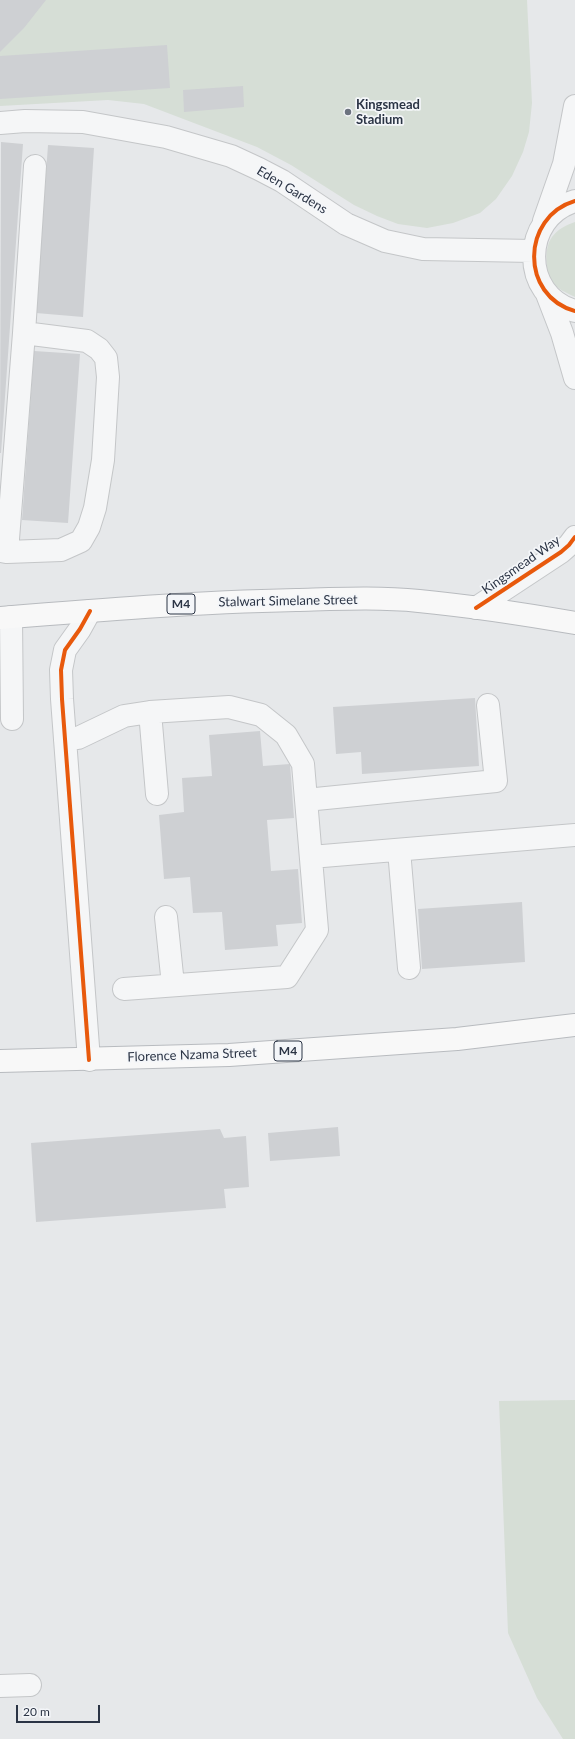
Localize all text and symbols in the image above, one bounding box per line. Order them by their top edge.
place label: Kingsmead Stadium [356,97,420,128]
marker: Kingsmead Stadium [343,107,353,117]
street label: Eden Gardens [254,163,330,217]
street label: Kingsmead Way [479,532,563,598]
street label: Stalwart Simelane Street [218,592,358,610]
road number: M4 [167,594,195,614]
road number: M4 [274,1041,302,1061]
street label: Florence Nzama Street [127,1045,257,1065]
scale bar [18,1697,102,1723]
text: 20 m [23,1704,50,1719]

